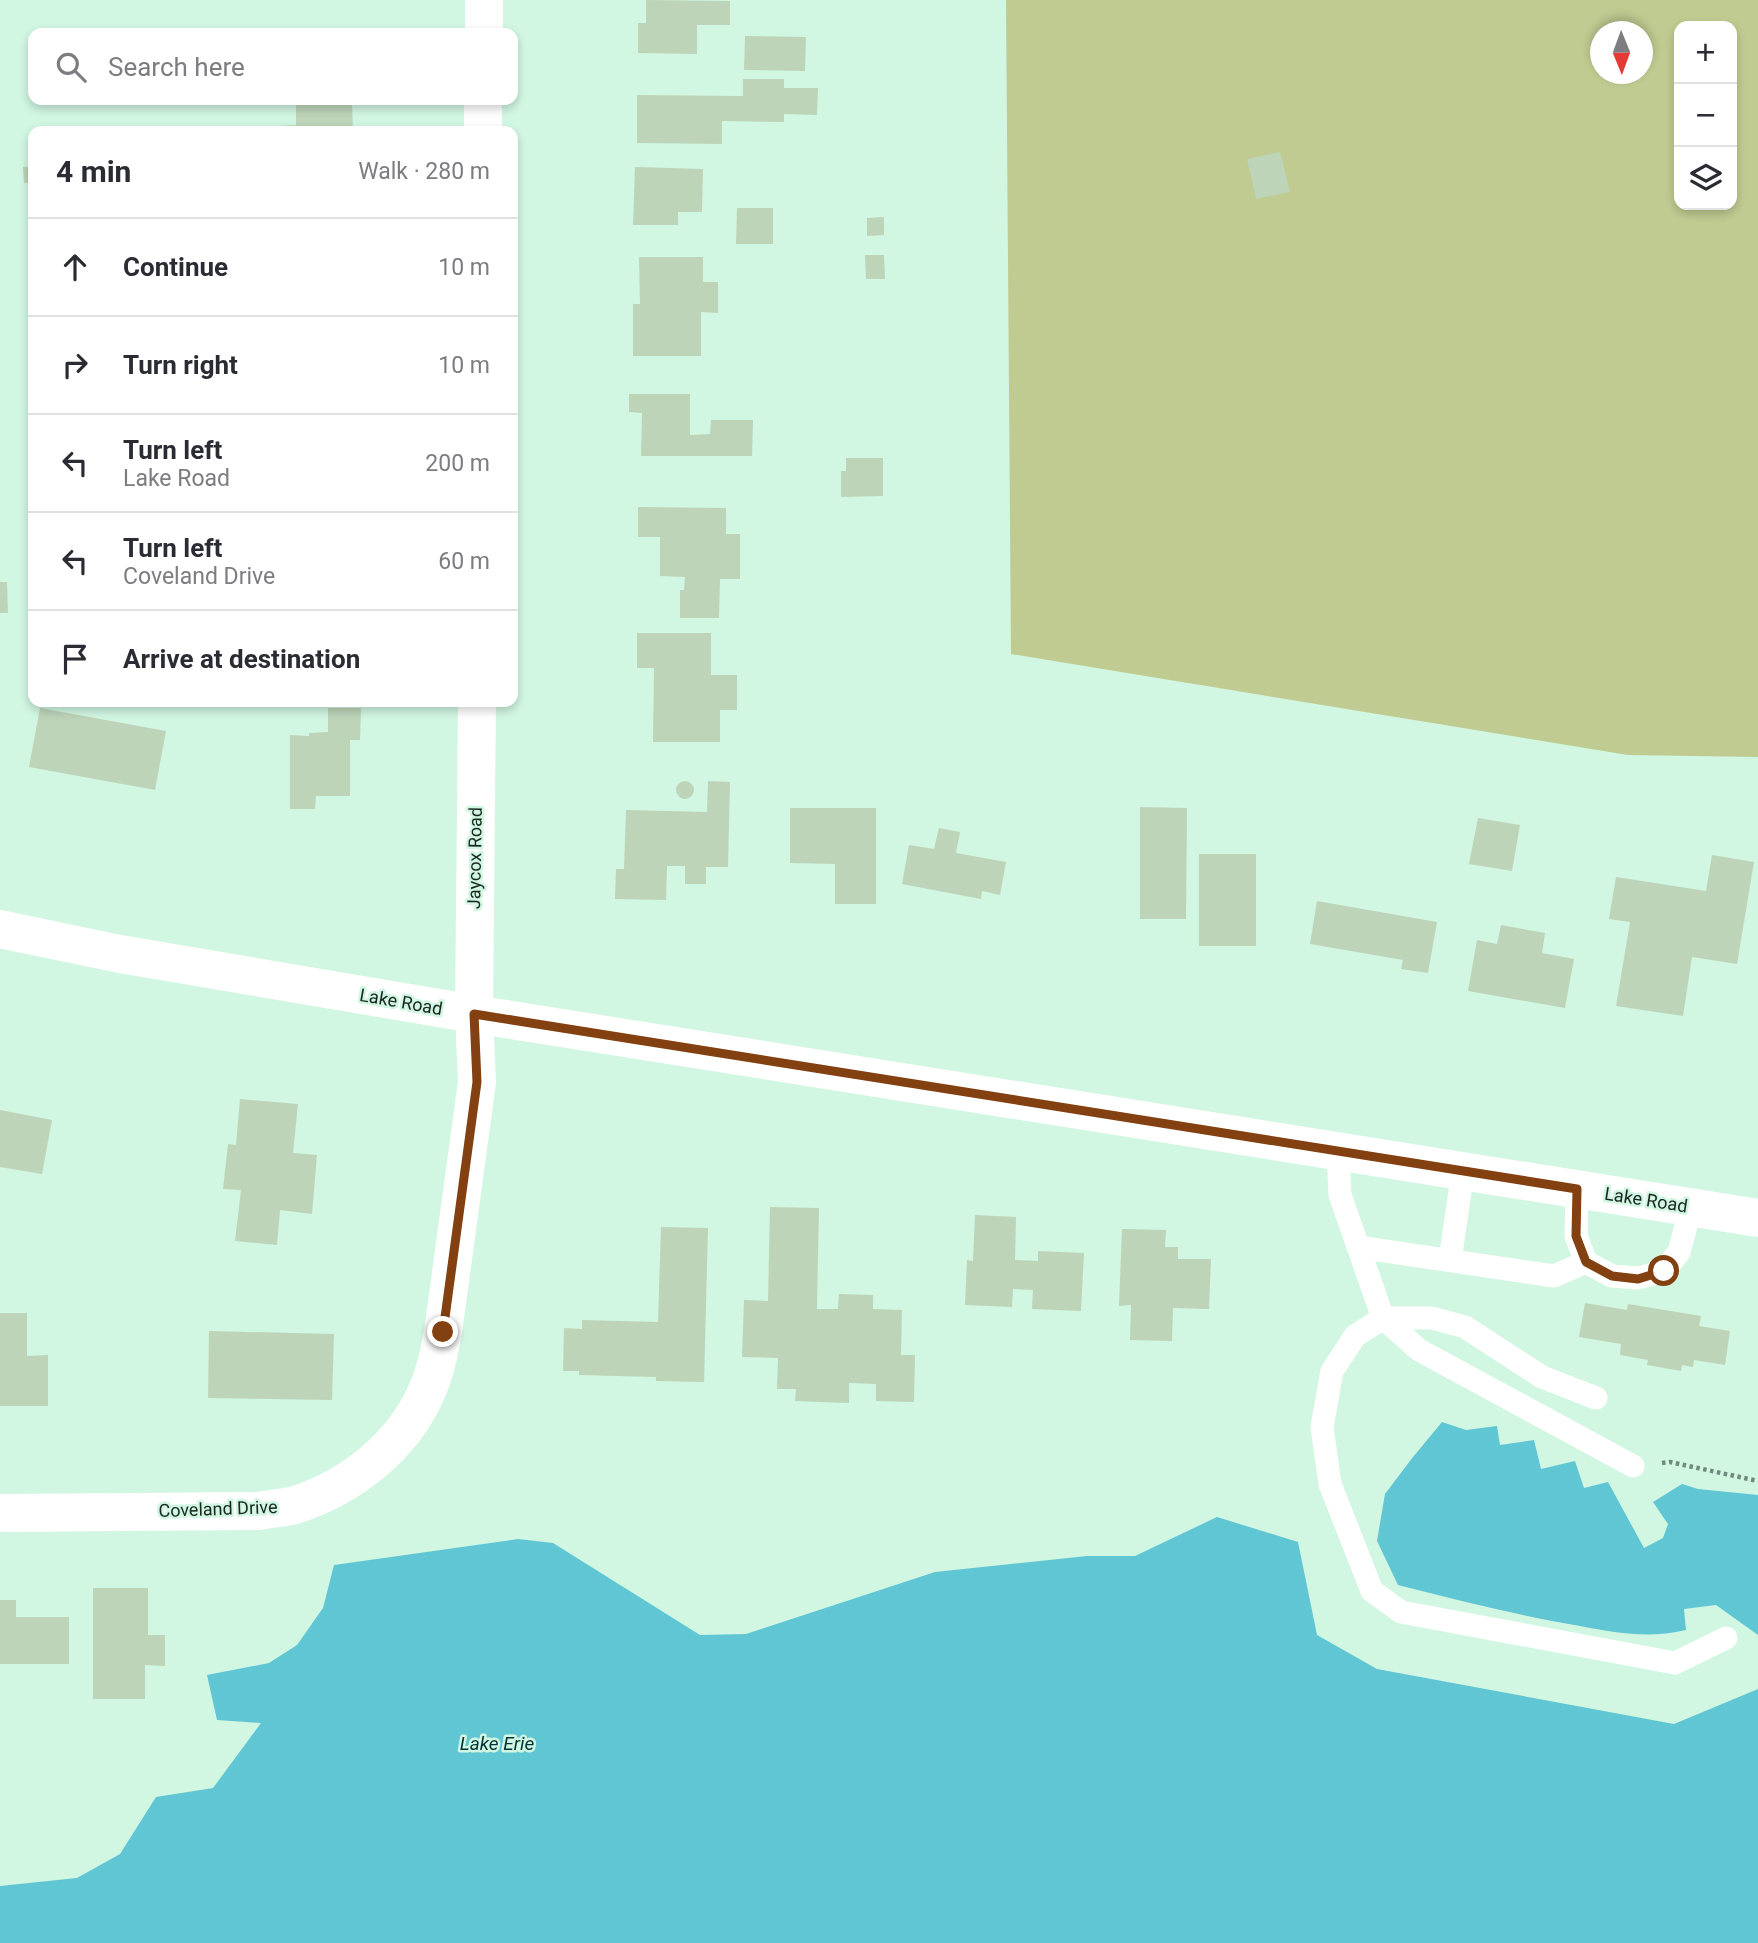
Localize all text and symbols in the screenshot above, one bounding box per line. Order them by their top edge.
north arrow [1590,21,1653,84]
map controls [1674,21,1737,210]
button: + [1674,21,1737,84]
search box [28,28,518,105]
icon: search [52,48,90,86]
text: Search here [108,52,245,82]
button: − [1674,84,1737,147]
button: layers [1674,147,1737,210]
text: 4 min [56,154,131,189]
text: Walk · 280 m [358,158,490,185]
icon: ahead [56,248,94,286]
text: Continue [123,252,228,282]
text: 10 m [438,254,490,281]
icon: right [56,346,94,384]
text: Turn right [123,350,238,380]
text: 10 m [438,352,490,379]
text: Turn left [123,435,222,465]
icon: left [56,444,94,482]
text: 200 m [425,450,490,477]
text: Lake Road [123,465,230,492]
text: Turn left [123,533,222,563]
icon: left [56,542,94,580]
text: 60 m [438,548,490,575]
text: Coveland Drive [123,563,275,590]
icon: arrive [56,640,94,678]
text: Arrive at destination [123,644,360,674]
street label: Jaycox Road [463,807,486,909]
street label: Lake Road [358,984,444,1019]
street label: Lake Road [1603,1183,1689,1216]
route start [1648,1255,1679,1286]
route end [427,1316,458,1347]
street label: Coveland Drive [158,1496,278,1521]
water label: Lake Erie [460,1732,534,1755]

